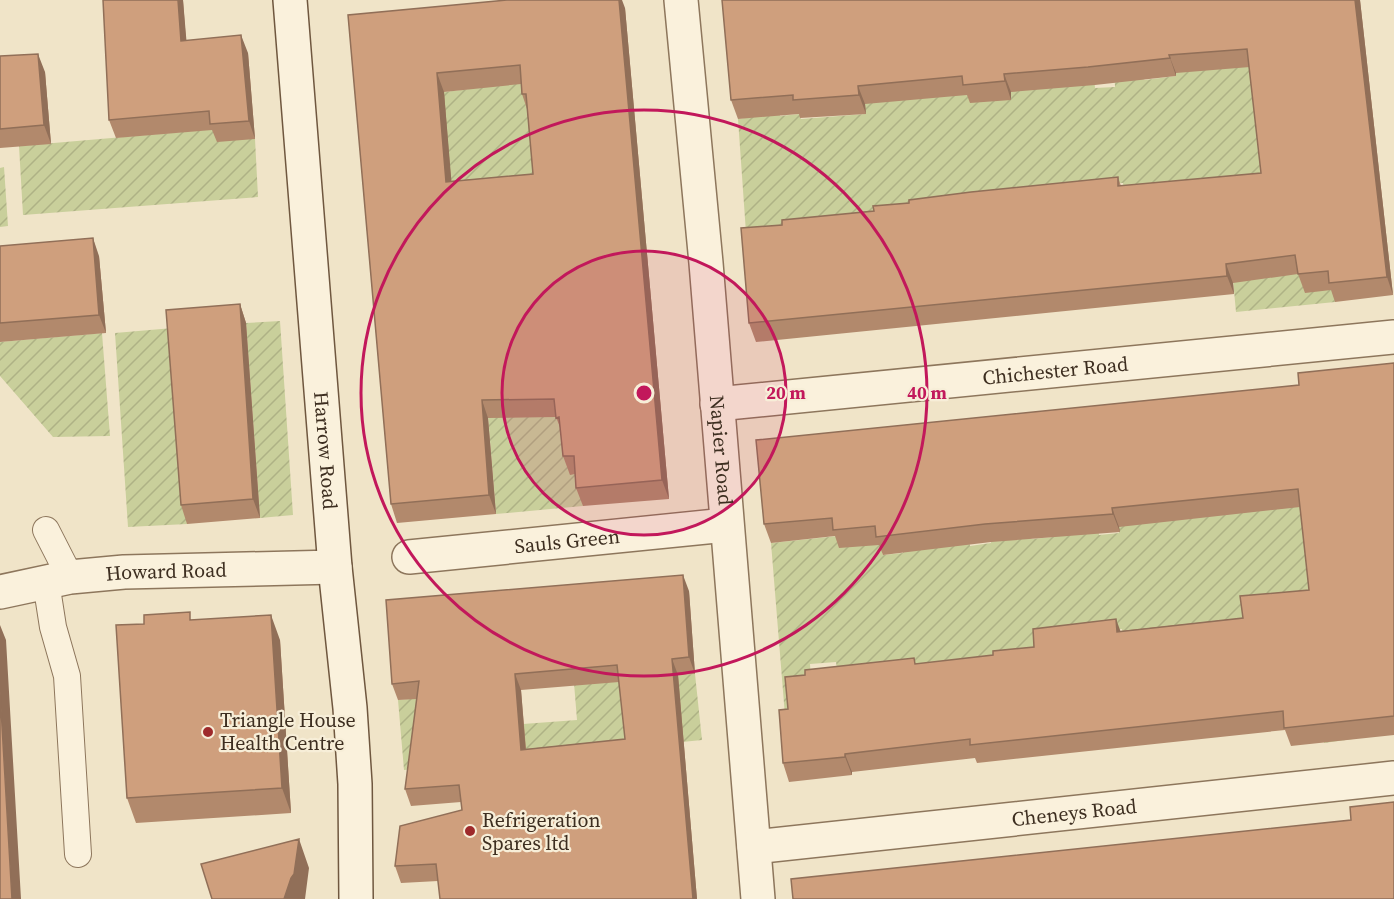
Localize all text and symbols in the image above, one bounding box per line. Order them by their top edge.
street label: Chichester Road [981,349,1130,392]
text: 20 m [766,380,806,405]
text: 40 m [907,380,947,405]
centre of rings [634,383,654,403]
street label: Harrow Road [307,390,344,511]
street label: Napier Road [703,394,740,507]
street label: Sauls Green [513,522,621,560]
street label: Howard Road [104,556,228,588]
place label: Triangle House Health Centre [220,706,356,757]
marker: Triangle House Health Centre [201,725,215,739]
street label: Cheneys Road [1010,792,1139,833]
place label: Refrigeration Spares ltd [482,806,601,857]
marker: Refrigeration Spares ltd [463,824,477,838]

